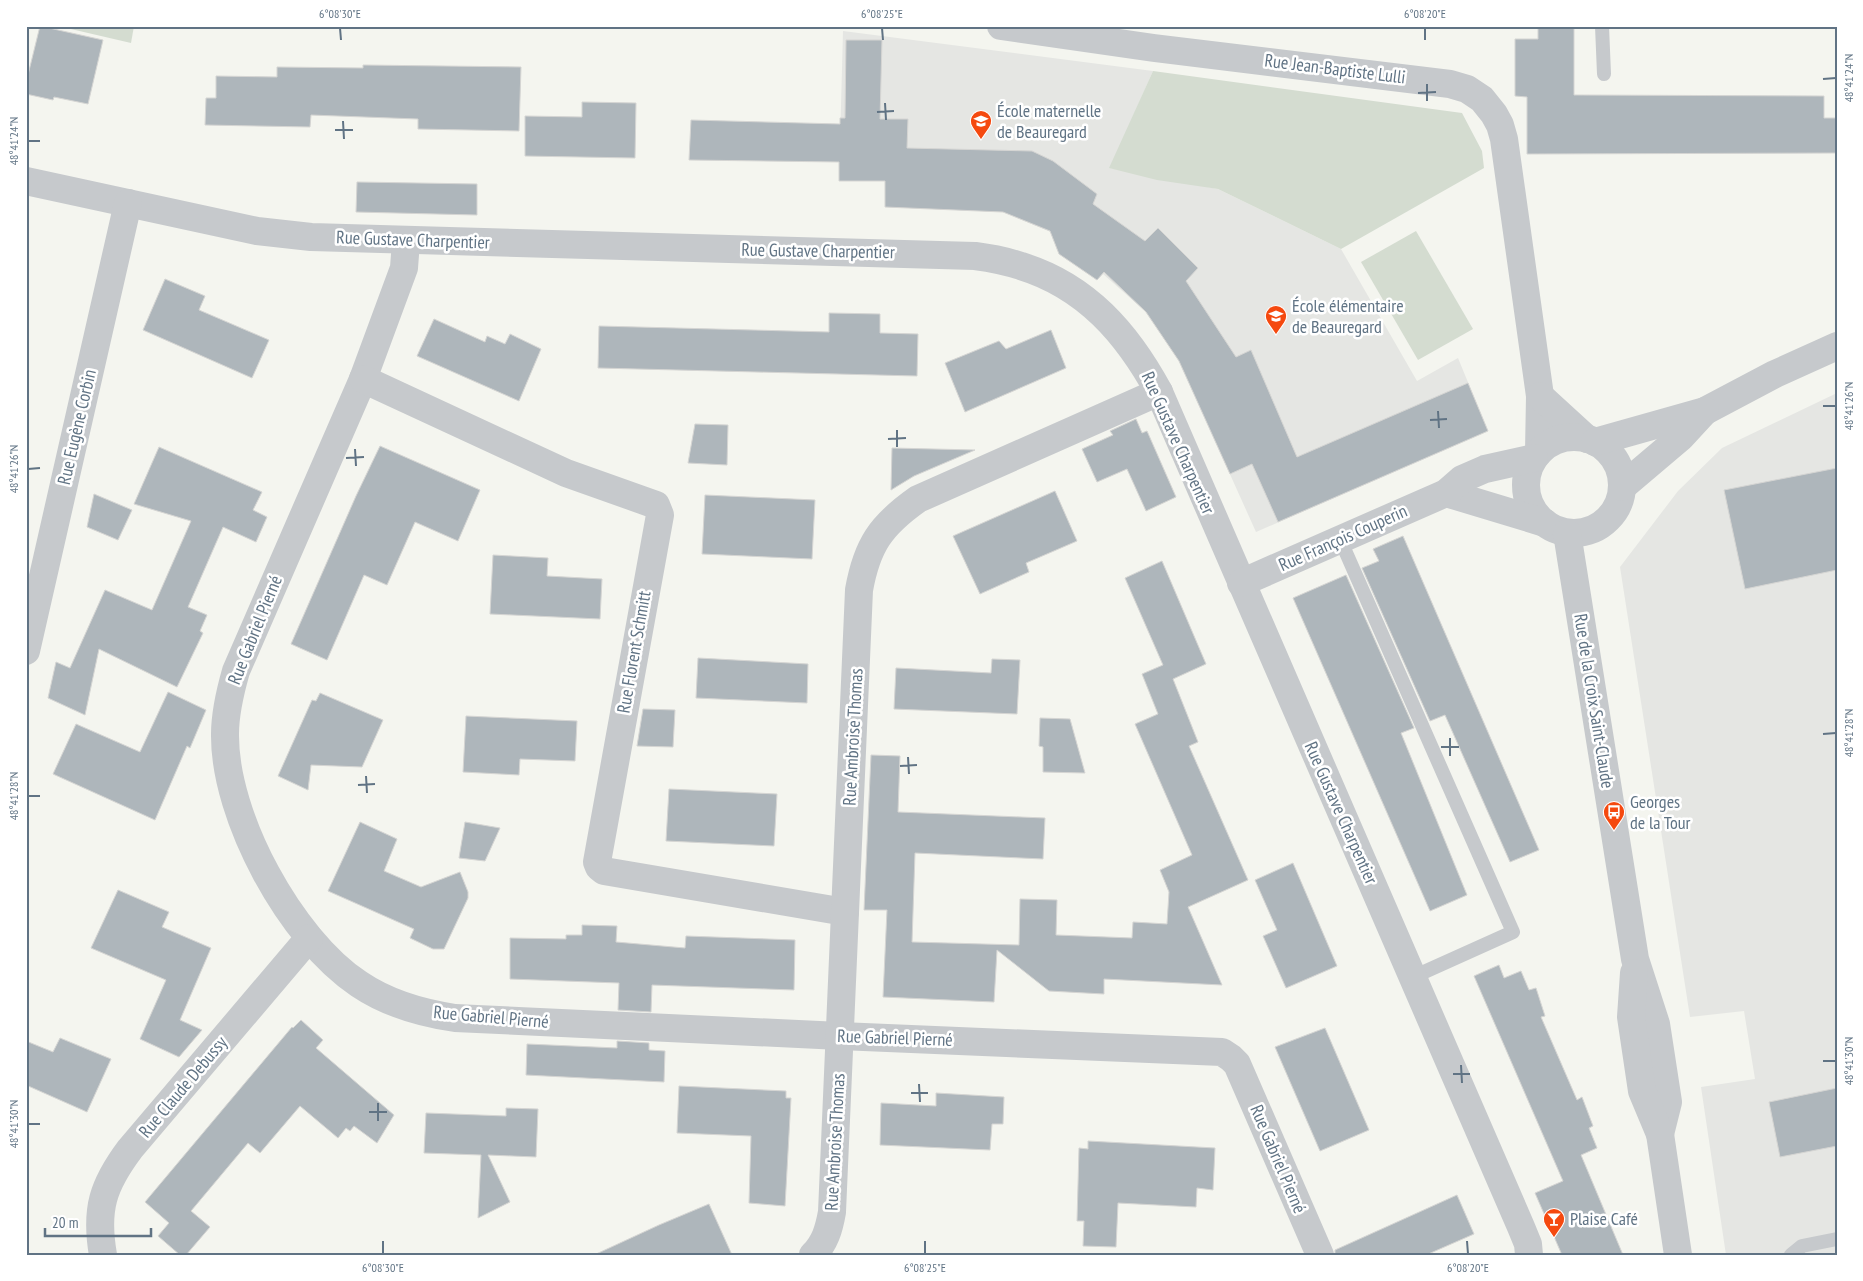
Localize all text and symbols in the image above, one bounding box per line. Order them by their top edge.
text: 6°08'30"E [319,6,361,21]
text: 6°08'25"E [861,6,903,21]
text: 6°08'20"E [1404,6,1446,21]
street label: Rue Jean-Baptiste Lulli [1263,48,1407,89]
text: 48°41'24"N [1841,54,1856,102]
place label: École maternelle de Beauregard [997,99,1101,143]
school or university icon: École maternelle de Beauregard [969,109,993,140]
text: 48°41'24"N [6,117,21,165]
street label: Rue Gustave Charpentier [336,225,490,254]
street label: Rue Gustave Charpentier [741,238,895,263]
place label: École élémentaire de Beauregard [1292,294,1404,338]
school or university icon: École élémentaire de Beauregard [1264,304,1288,335]
street label: Rue Eugène Corbin [52,367,101,487]
street label: Rue Gustave Charpentier [1137,368,1220,518]
text: 48°41'26"N [1841,382,1856,430]
text: 48°41'26"N [6,445,21,493]
street label: Rue François Couperin [1275,499,1411,576]
street label: Rue Gabriel Pierné [222,572,287,688]
street label: Rue Florent Schmitt [611,589,656,715]
street label: Rue de la Croix Saint-Claude [1569,612,1620,790]
street label: Rue Ambroise Thomas [837,668,868,806]
text: 48°41'28"N [1841,709,1856,757]
street label: Rue Gustave Charpentier [1300,738,1383,888]
text: 48°41'28"N [6,772,21,820]
place label: Georges de la Tour [1630,790,1691,834]
bus stop icon: Georges de la Tour [1602,800,1626,831]
street label: Rue Gabriel Pierné [432,1000,550,1033]
street label: Rue Gabriel Pierné [837,1024,953,1051]
street label: Rue Claude Debussy [133,1031,232,1142]
text: 48°41'30"N [1841,1037,1856,1085]
street label: Rue Ambroise Thomas [819,1073,850,1211]
text: 48°41'30"N [6,1100,21,1148]
street label: Rue Gabriel Pierné [1245,1101,1312,1216]
scale bar [45,1206,151,1238]
bar icon: Plaise Café [1542,1207,1566,1238]
place label: Plaise Café [1570,1207,1638,1230]
text: 20 m [52,1213,78,1232]
text: 6°08'30"E [362,1260,404,1275]
text: 6°08'25"E [904,1260,946,1275]
text: 6°08'20"E [1447,1260,1489,1275]

